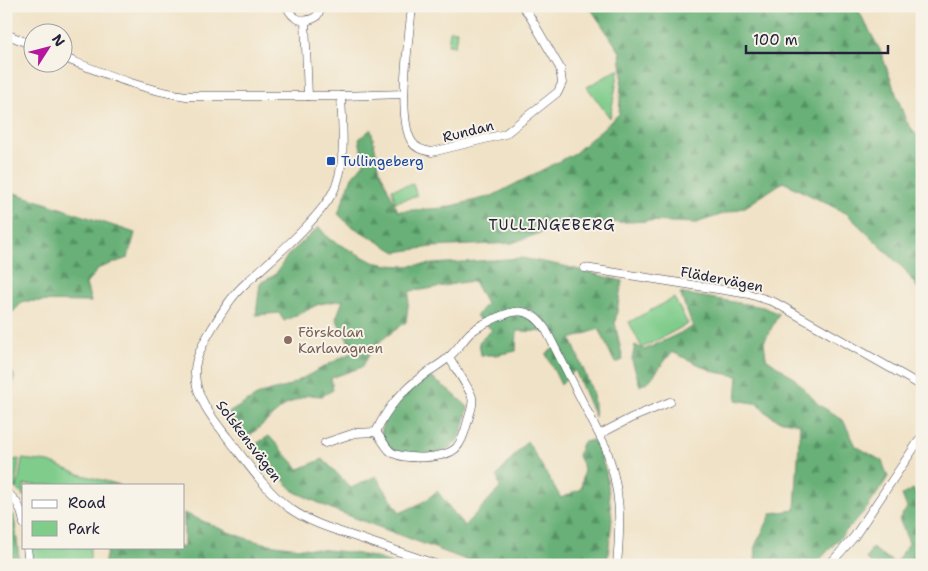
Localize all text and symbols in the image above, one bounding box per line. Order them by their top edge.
north arrow [22,22,72,72]
scale bar [746,22,888,54]
text: 100 m [753,30,798,50]
text: N [48,31,69,50]
street label: Rundan [441,116,496,146]
place label: Tullingeberg [341,152,424,170]
marker: Tullingeberg [325,155,337,167]
district label: TULLINGEBERG [488,215,616,235]
street label: Flädervägen [679,262,765,296]
place label: Förskolan Karlavagnen [298,323,383,357]
marker: Förskolan Karlavagnen [282,334,294,346]
street label: Solskensvägen [212,396,286,486]
legend [22,484,185,548]
text: Road [68,493,106,513]
text: Park [68,519,100,539]

